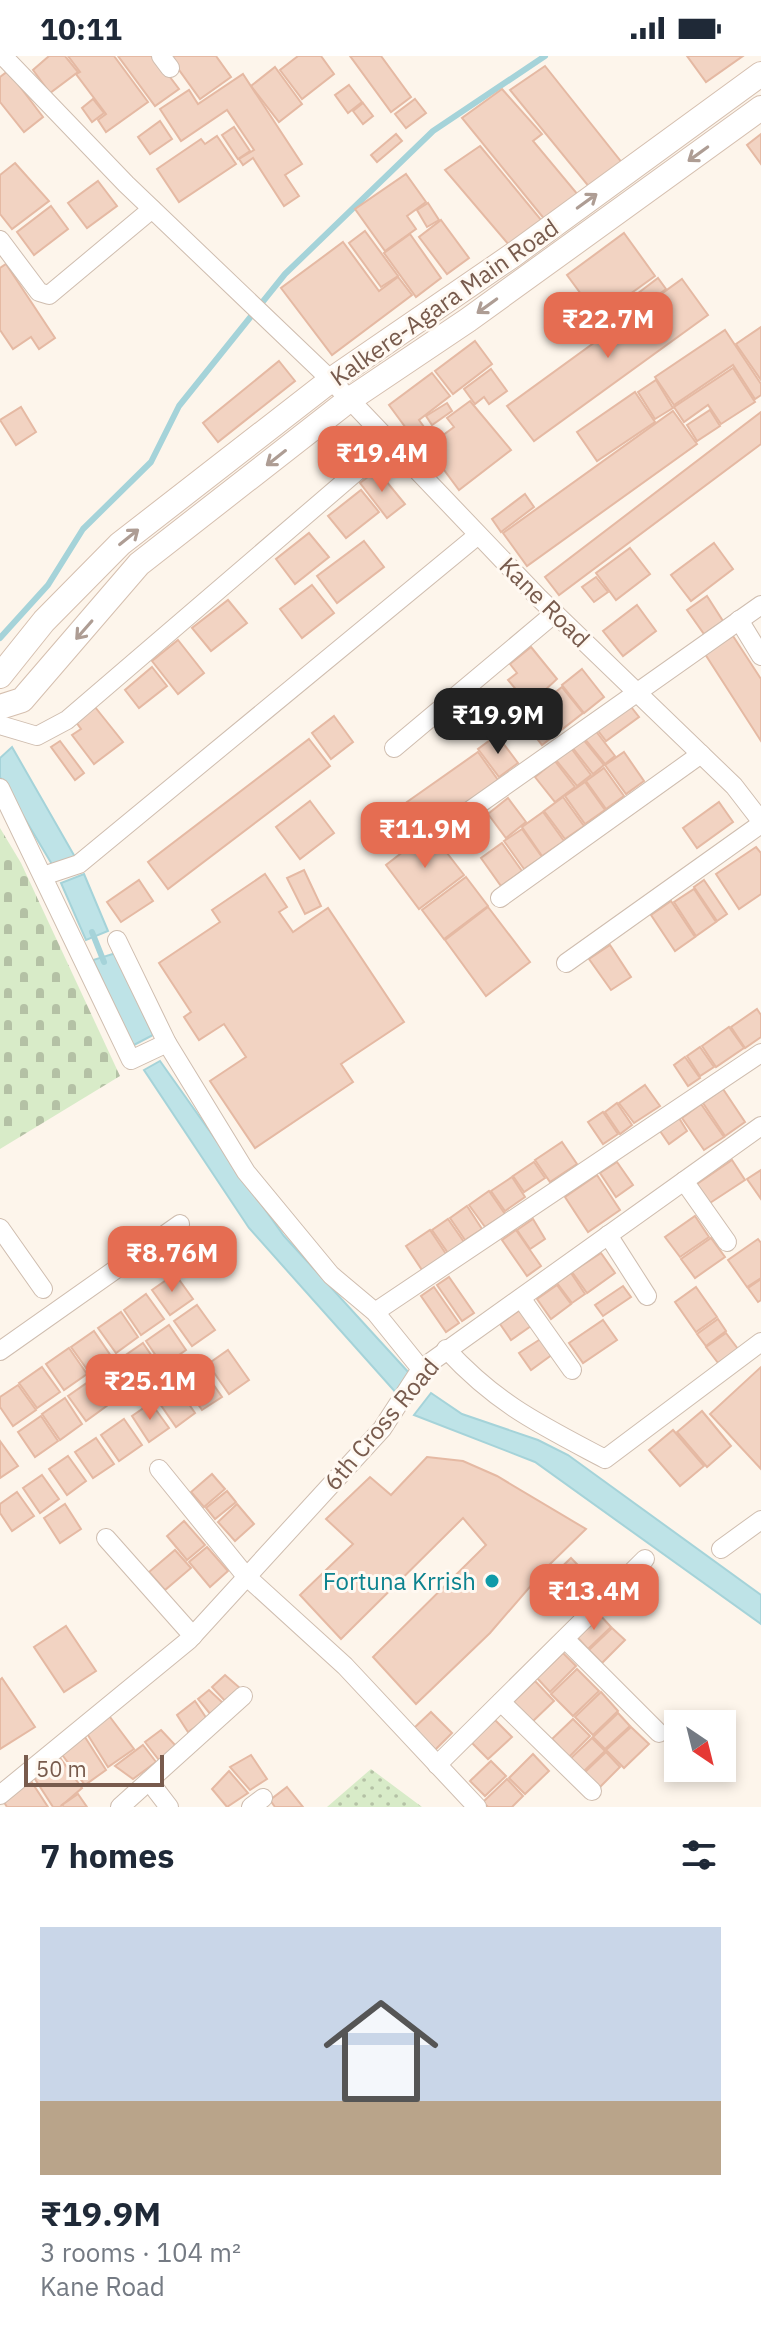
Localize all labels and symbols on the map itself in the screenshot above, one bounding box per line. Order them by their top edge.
one-way arrow [687,145,709,162]
one-way arrow [575,193,597,210]
street label: Kalkere-Agara Main Road [324,211,564,393]
pin: ₹22.7M [543,292,673,360]
one-way arrow [477,298,498,315]
pin: ₹19.4M [317,426,447,494]
one-way arrow [266,449,287,466]
one-way arrow [118,529,139,546]
street label: Kane Road [493,550,597,654]
one-way arrow [75,620,93,640]
pin: ₹19.9M [433,688,563,756]
pin: ₹11.9M [360,802,490,870]
pin: ₹8.76M [107,1226,237,1294]
street label: 6th Cross Road [316,1351,446,1497]
pin: ₹25.1M [85,1354,215,1422]
pin: ₹13.4M [529,1564,659,1632]
place label: Fortuna Krrish [323,1565,476,1597]
marker: Fortuna Krrish [483,1572,501,1590]
north arrow [664,1710,736,1782]
scale bar [24,1751,164,1787]

